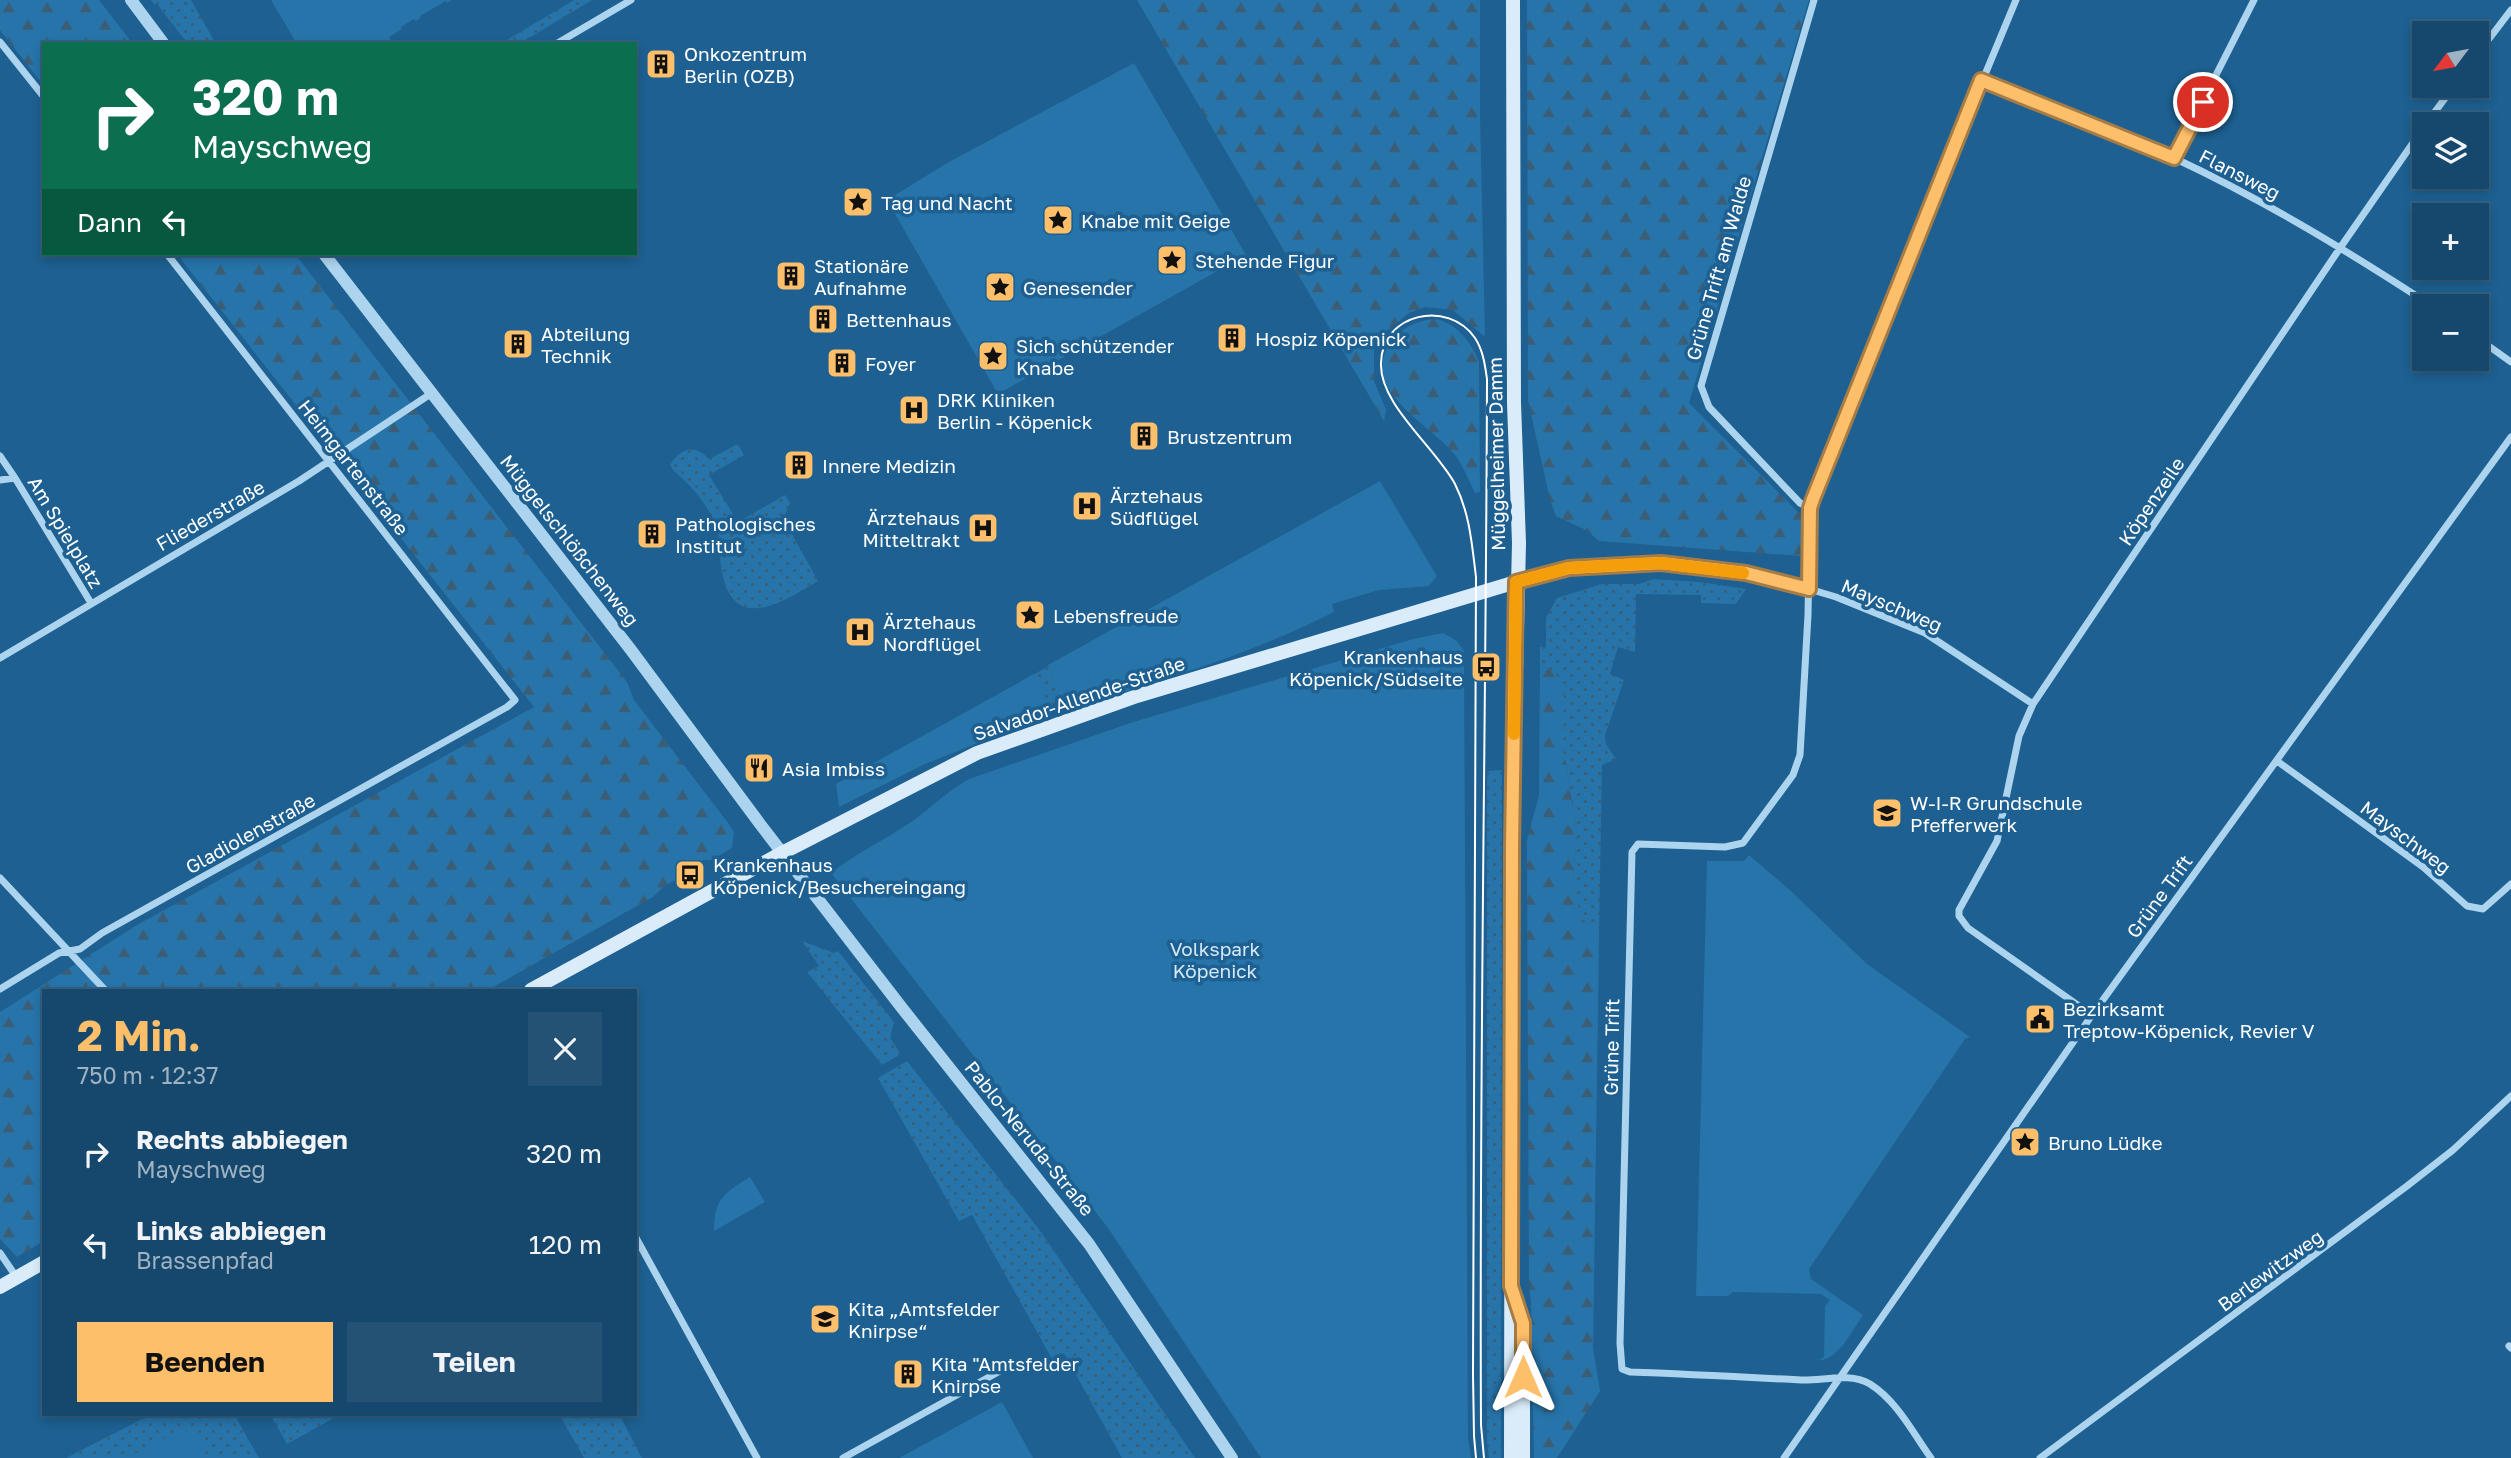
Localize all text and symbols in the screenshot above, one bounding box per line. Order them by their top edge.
north arrow [2412,21,2488,98]
map controls [2412,21,2489,371]
place label: Onkozentrum Berlin (OZB) [684,42,807,87]
building icon: Onkozentrum Berlin (OZB) [644,47,678,81]
text: 320 m [192,67,339,126]
icon: right [77,70,168,161]
pin [2173,72,2233,132]
icon: arrive [2184,83,2222,121]
button: layers [2412,112,2489,189]
text: Mayschweg [192,127,372,165]
street label: Flansweg [2196,144,2284,204]
street label: Grüne Trift am Walde [1681,173,1755,363]
place icon: Tag und Nacht [841,185,875,219]
place label: Tag und Nacht [881,191,1012,214]
icon: left [156,203,194,241]
place icon: Knabe mit Geige [1041,203,1075,237]
button: + [2412,203,2489,280]
text: Dann [77,207,142,238]
place label: Knabe mit Geige [1081,209,1230,232]
place icon: Stehende Figur [1155,243,1189,277]
place label: Stehende Figur [1195,249,1335,272]
place label: Stationäre Aufnahme [814,254,909,299]
building icon: Stationäre Aufnahme [774,259,808,293]
place icon: Genesender [983,270,1017,304]
place label: Genesender [1023,276,1134,299]
button: − [2412,294,2489,371]
building icon: Bettenhaus [806,302,840,336]
place label: Bettenhaus [846,308,951,331]
building icon: Hospiz Köpenick [1215,321,1249,355]
place label: Abteilung Technik [541,322,630,367]
building icon: Abteilung Technik [501,327,535,361]
place label: Hospiz Köpenick [1255,327,1407,350]
place label: Sich schützender Knabe [1016,334,1175,379]
place icon: Sich schützender Knabe [976,339,1010,373]
building icon: Foyer [825,346,859,380]
place label: Foyer [865,352,916,375]
street label: Müggelheimer Damm [1483,357,1509,551]
place label: DRK Kliniken Berlin - Köpenick [937,388,1093,433]
hospital icon: DRK Kliniken Berlin - Köpenick [897,393,931,427]
street label: Heimgartenstraße [294,395,414,539]
building icon: Brustzentrum [1127,419,1161,453]
place label: Brustzentrum [1167,425,1292,448]
building icon: Innere Medizin [782,448,816,482]
street label: Müggelschlößchenweg [496,450,644,630]
street label: Köpenzeile [2113,453,2189,549]
place label: Innere Medizin [822,454,956,477]
street label: Am Spielplatz [24,472,108,592]
street label: Fliederstraße [152,475,268,555]
place label: Ärztehaus Südflügel [1110,484,1203,529]
hospital icon: Ärztehaus Südflügel [1070,489,1104,523]
place label: Ärztehaus Mitteltrakt [863,506,960,551]
hospital icon: Ärztehaus Mitteltrakt [966,511,1000,545]
place label: Pathologisches Institut [675,512,816,557]
building icon: Pathologisches Institut [635,517,669,551]
street label: Mayschweg [1838,573,1946,637]
place icon: Lebensfreude [1013,598,1047,632]
place label: Lebensfreude [1053,604,1179,627]
place label: Ärztehaus Nordflügel [883,610,981,655]
hospital icon: Ärztehaus Nordflügel [843,615,877,649]
place label: Krankenhaus Köpenick/Südseite [1289,645,1463,690]
bus stop icon: Krankenhaus Köpenick/Südseite [1469,650,1503,684]
street label: Salvador-Allende-Straße [970,651,1188,745]
restaurant icon: Asia Imbiss [742,751,776,785]
place label: Asia Imbiss [782,757,885,780]
street label: Gladiolenstraße [181,788,319,878]
place label: W-I-R Grundschule Pfefferwerk [1910,791,2083,836]
school or university icon: W-I-R Grundschule Pfefferwerk [1870,796,1904,830]
street label: Mayschweg [2356,796,2456,878]
street label: Grüne Trift [2121,850,2197,942]
place label: Krankenhaus Köpenick/Besuchereingang [713,853,966,898]
bus stop icon: Krankenhaus Köpenick/Besuchereingang [673,858,707,892]
park label: Volkspark Köpenick [1170,937,1260,982]
place label: Bezirksamt Treptow-Köpenick, Revier V [2063,997,2315,1042]
street label: Grüne Trift [1599,998,1623,1096]
public building icon: Bezirksamt Treptow-Köpenick, Revier V [2023,1002,2057,1036]
text: 2 Min. [77,1010,201,1060]
button: close [528,1012,602,1086]
street label: Pablo-Neruda-Straße [960,1056,1100,1220]
text: 750 m · 12:37 [77,1061,218,1089]
text: Rechts abbiegen [136,1124,348,1155]
place icon: Bruno Lüdke [2008,1125,2042,1159]
place label: Bruno Lüdke [2048,1131,2162,1154]
icon: right [77,1135,115,1173]
text: 320 m [526,1138,602,1169]
text: Mayschweg [136,1155,266,1183]
text: Links abbiegen [136,1215,326,1246]
street label: Berlewitzweg [2213,1224,2327,1316]
icon: left [77,1226,115,1264]
text: 120 m [529,1229,602,1260]
text: Brassenpfad [136,1246,274,1274]
place label: Kita „Amtsfelder Knirpse“ [848,1297,1000,1342]
school or university icon: Kita „Amtsfelder Knirpse“ [808,1302,842,1336]
button: Beenden [77,1322,333,1402]
button: Teilen [347,1322,602,1402]
position arrow [1486,1340,1560,1414]
place label: Kita "Amtsfelder Knirpse [931,1352,1080,1397]
building icon: Kita "Amtsfelder Knirpse [891,1357,925,1391]

